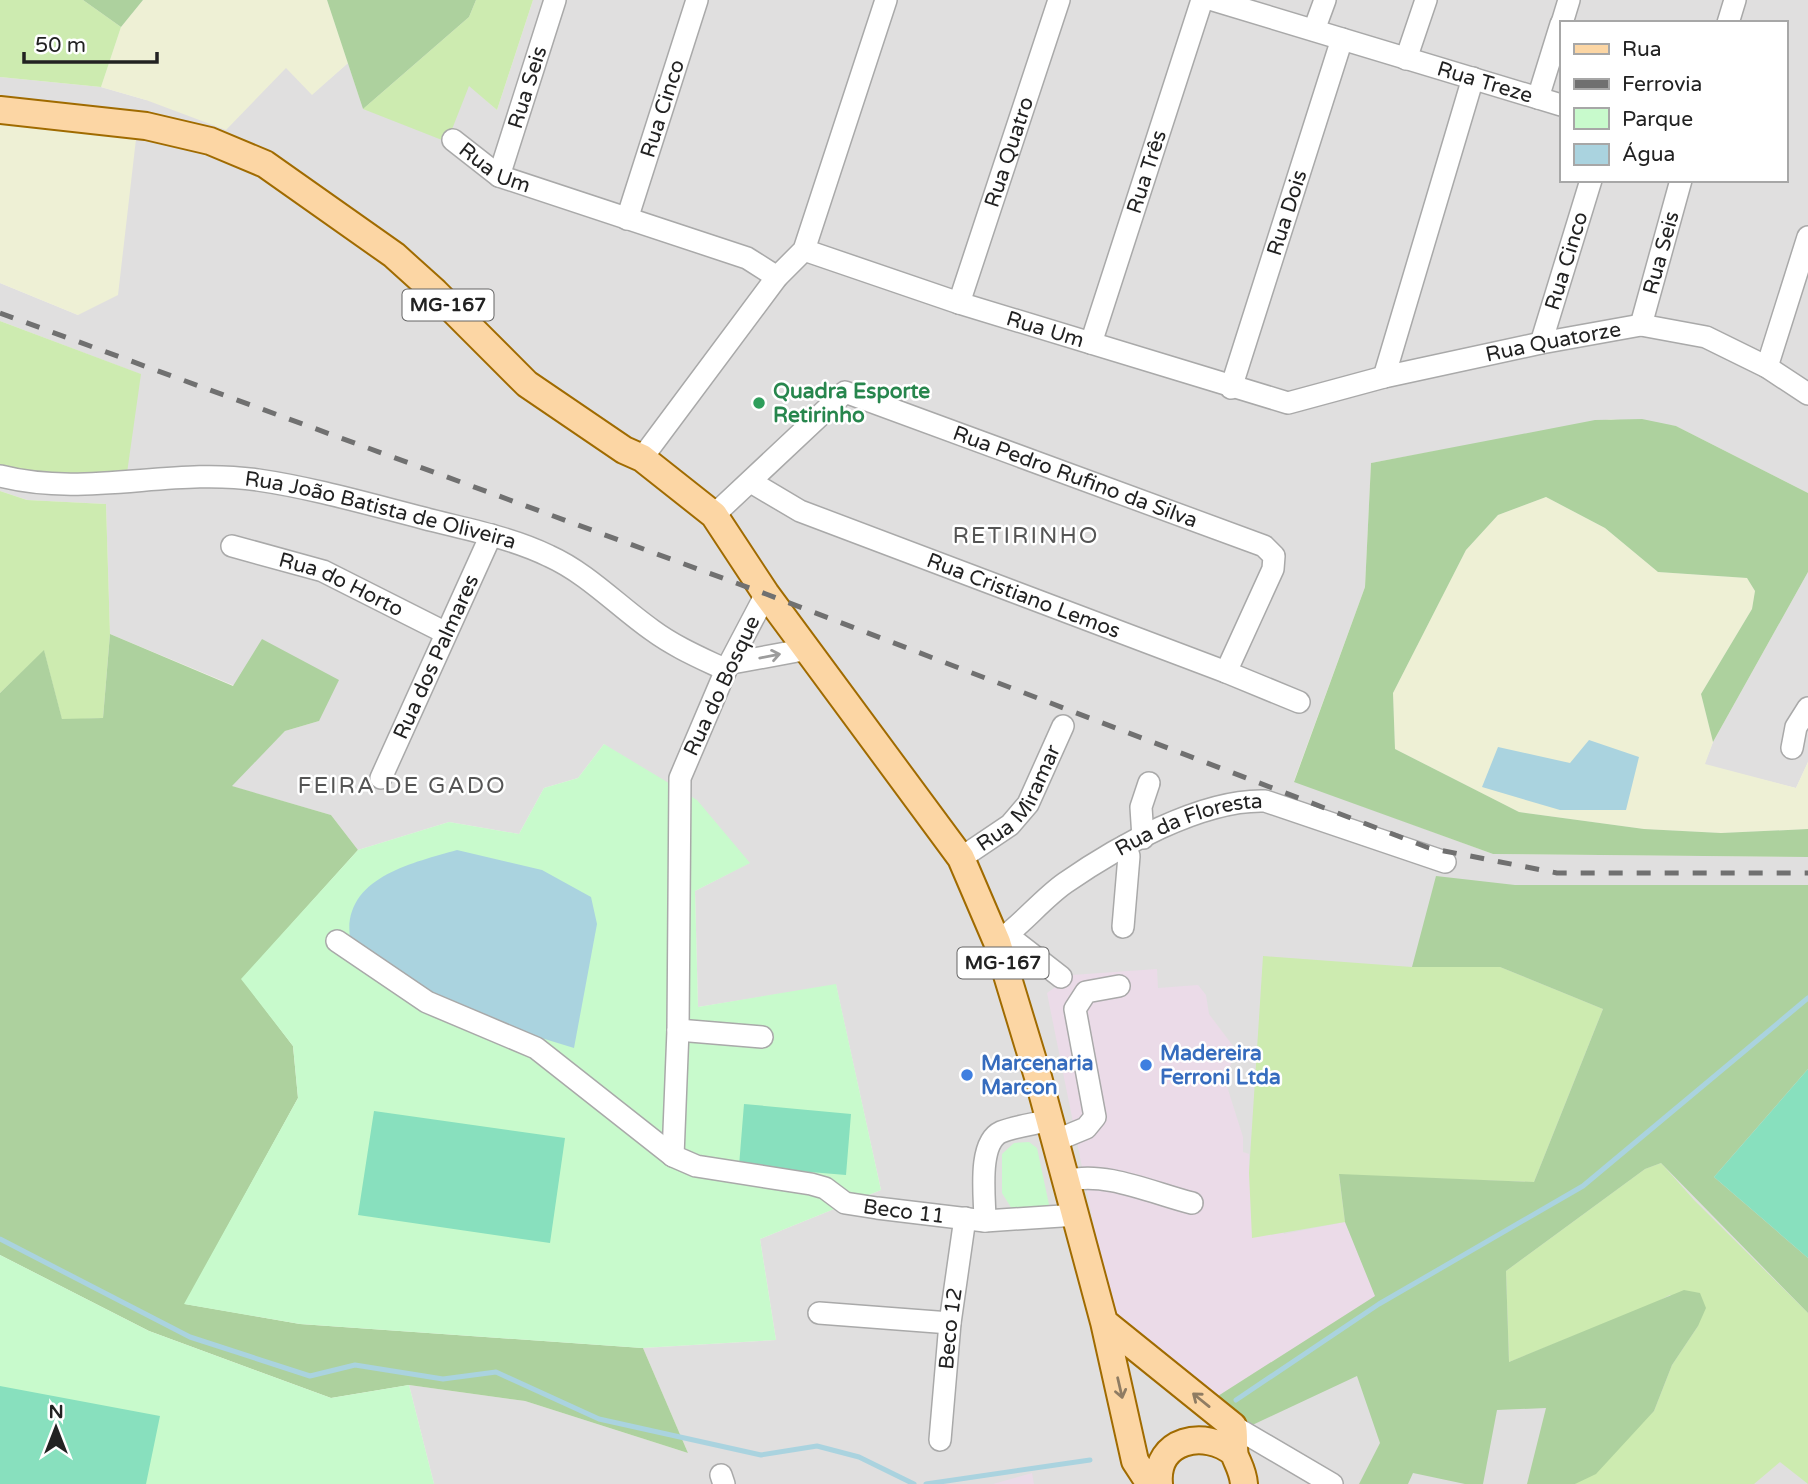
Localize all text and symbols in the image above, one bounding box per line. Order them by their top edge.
scale bar [24,21,158,65]
legend [1560,21,1787,182]
text: 50 m [35,33,86,58]
text: Rua [1622,37,1662,62]
street label: Rua Seis [502,43,552,132]
street label: Rua Cinco [635,56,690,161]
street label: Rua Treze [1434,56,1536,108]
text: Ferrovia [1622,72,1702,97]
street label: Rua Quatro [979,94,1039,210]
text: Parque [1622,107,1693,132]
street label: Rua Três [1121,127,1172,217]
street label: Rua Um [454,137,534,198]
text: Água [1622,142,1675,167]
street label: Rua Dois [1261,167,1312,259]
street label: Rua Seis [1638,208,1684,297]
street label: Rua Cinco [1539,209,1593,313]
road number: MG-167 [402,290,494,320]
street label: Rua Um [1003,306,1087,353]
street label: Rua Quatorze [1483,316,1623,367]
place label: Quadra Esporte Retirinho [773,379,930,428]
marker: Quadra Esporte Retirinho [751,395,767,411]
street label: Rua Pedro Rufino da Silva [949,420,1201,533]
street label: Rua João Batista de Oliveira [243,466,519,554]
district label: RETIRINHO [952,522,1100,550]
street label: Rua do Horto [276,547,408,622]
street label: Rua Cristiano Lemos [923,548,1124,643]
street label: Rua dos Palmares [388,571,484,743]
street label: Rua do Bosque [679,612,765,760]
one-way arrow [758,648,781,662]
street label: Rua Miramar [972,741,1066,856]
district label: FEIRA DE GADO [297,772,507,800]
street label: Rua da Floresta [1110,788,1263,861]
road number: MG-167 [958,948,1048,979]
place label: Madereira Ferroni Ltda [1160,1041,1281,1090]
place label: Marcenaria Marcon [981,1051,1093,1100]
marker: Madereira Ferroni Ltda [1138,1057,1154,1073]
marker: Marcenaria Marcon [959,1067,975,1083]
street label: Beco 11 [861,1194,946,1229]
street label: Beco 12 [934,1286,967,1370]
one-way arrow [1113,1376,1127,1399]
north arrow [21,1393,91,1463]
one-way arrow [1193,1393,1211,1408]
text: N [48,1401,64,1423]

